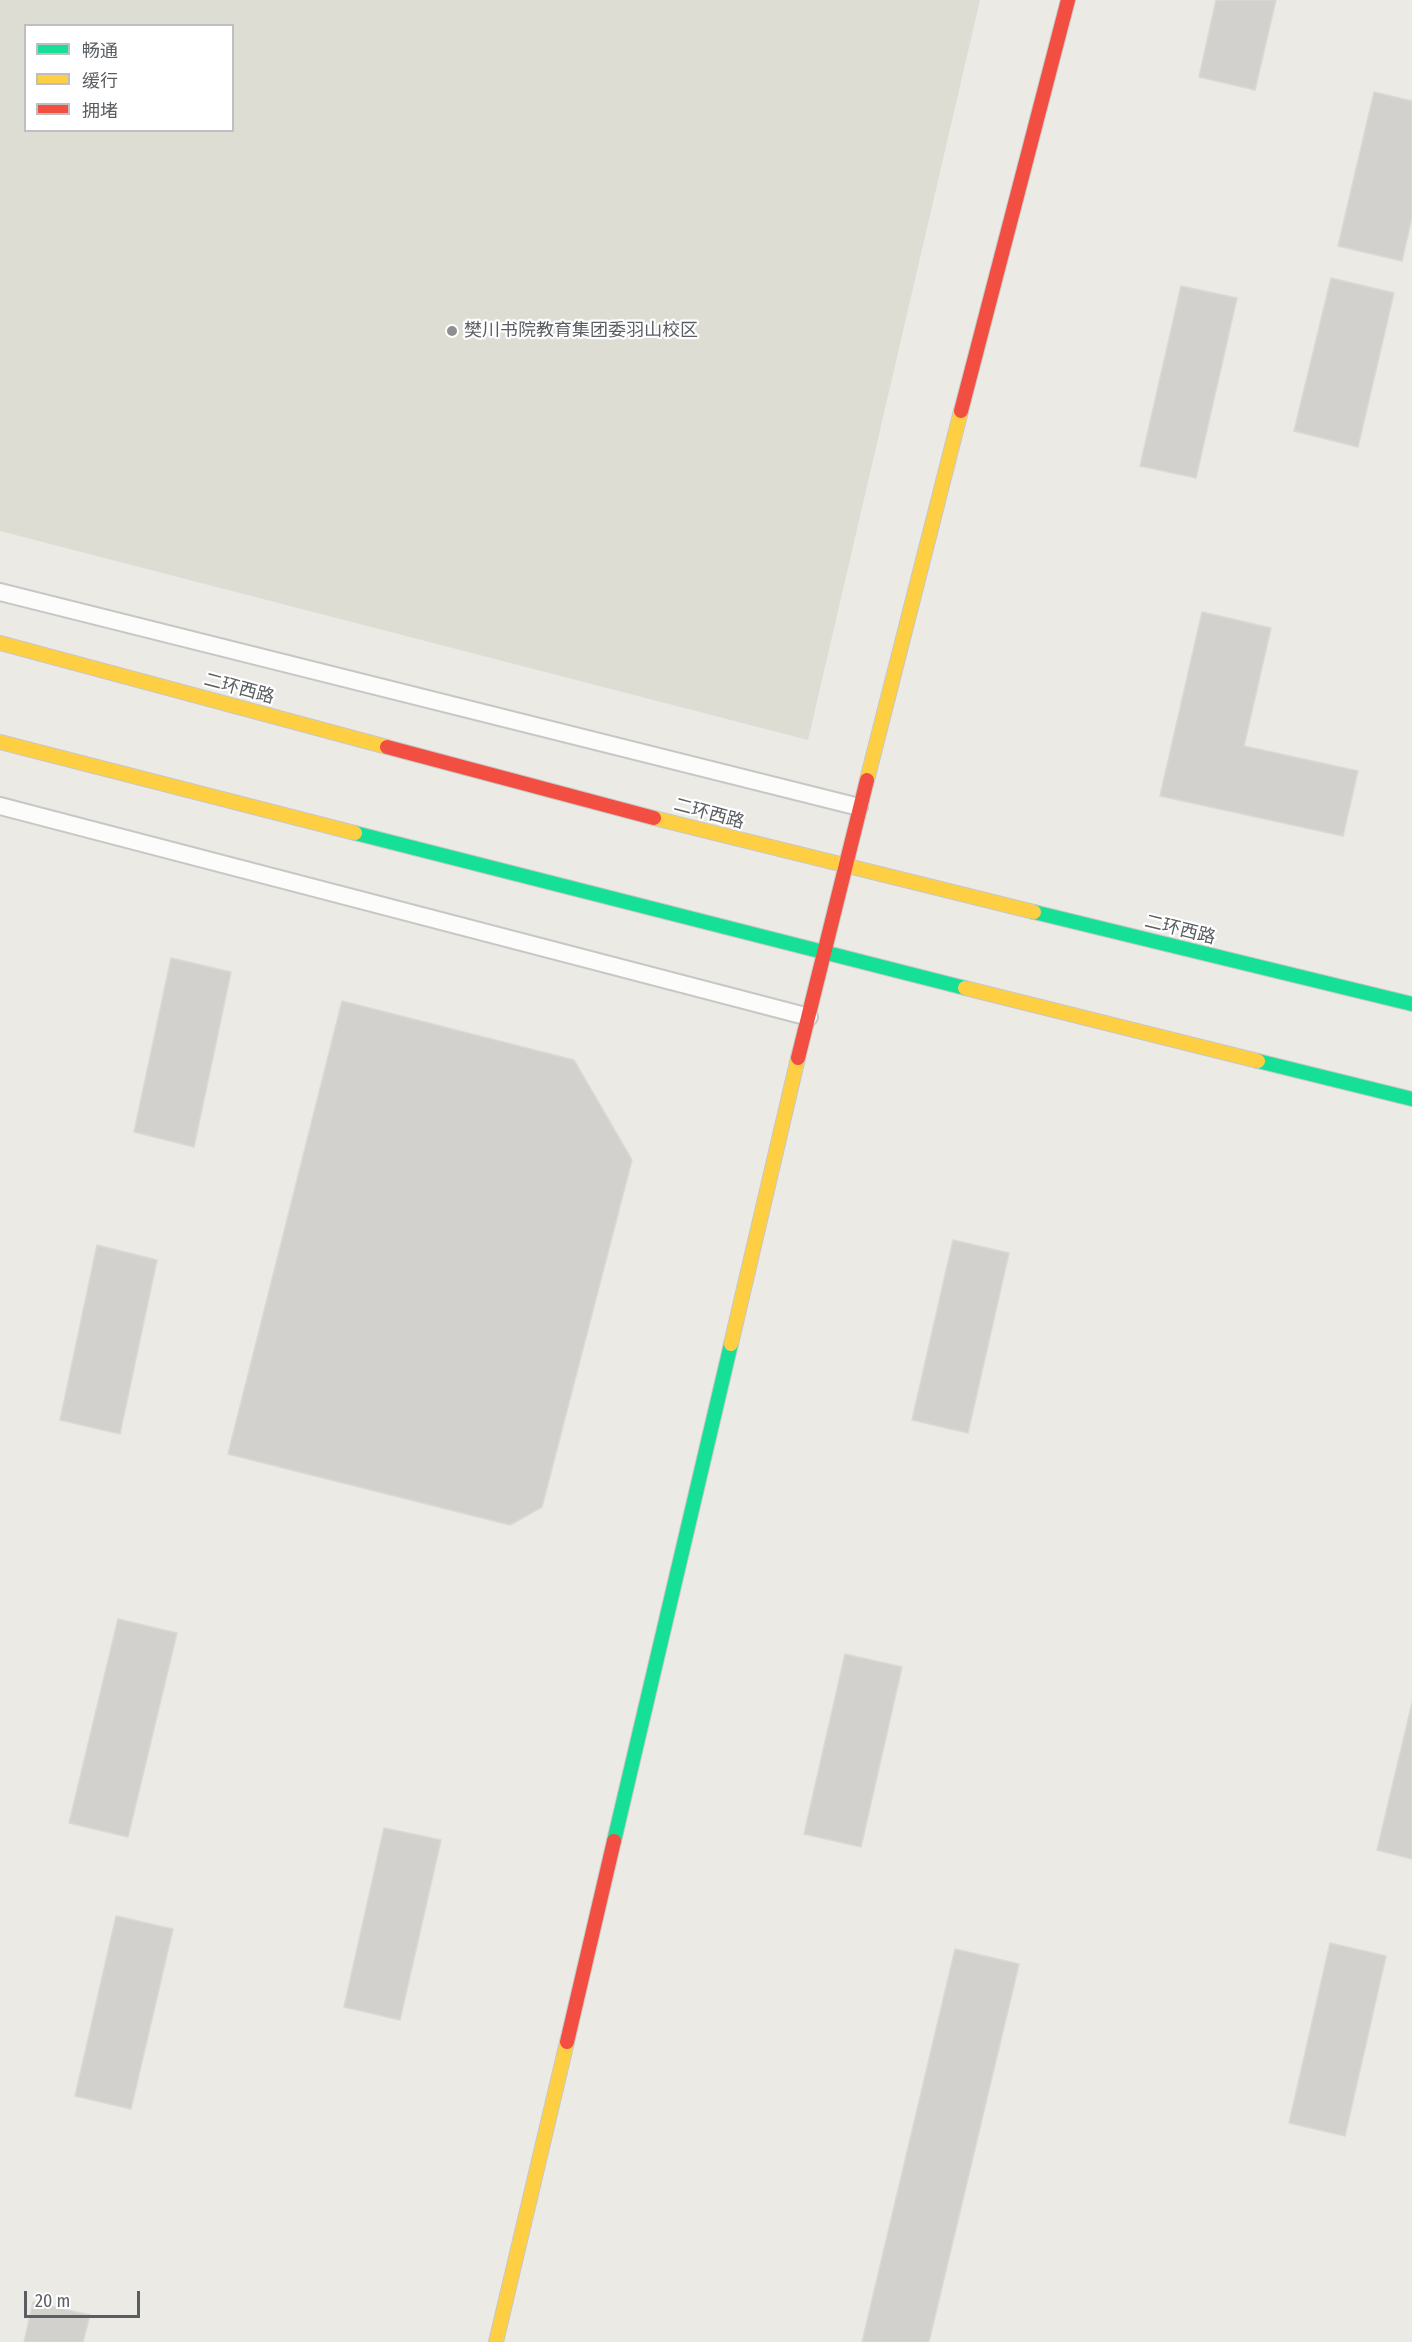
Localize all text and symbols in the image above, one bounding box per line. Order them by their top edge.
legend [24,24,234,132]
text: 畅通 [82,40,118,62]
text: 缓行 [82,70,118,92]
text: 拥堵 [82,100,118,122]
place label: 樊川书院教育集团委羽山校区 [464,320,698,342]
marker: 樊川书院教育集团委羽山校区 [445,324,459,338]
street label: 二环西路 [201,669,277,709]
street label: 二环西路 [671,794,747,834]
street label: 二环西路 [1142,911,1218,949]
scale bar [27,2279,142,2317]
text: 20 m [35,2290,70,2312]

